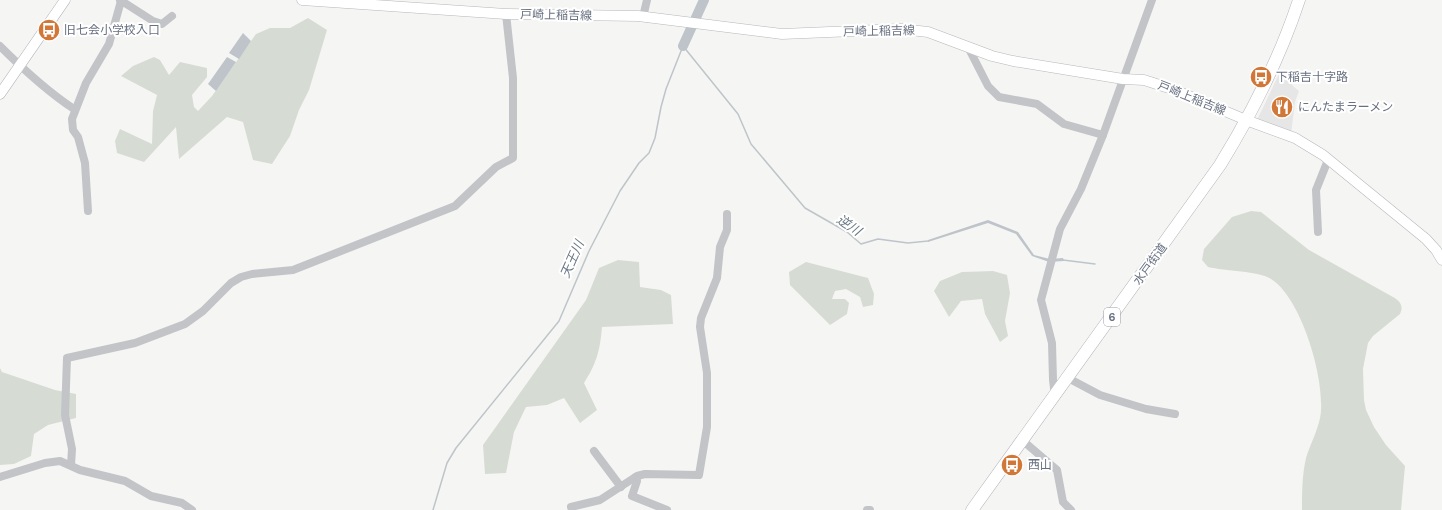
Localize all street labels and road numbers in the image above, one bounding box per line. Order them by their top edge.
street label: 戸崎上稲吉線 [520,6,592,24]
street label: 戸崎上稲吉線 [843,22,915,40]
street label: 戸崎上稲吉線 [1156,77,1228,119]
street label: 水戸街道 [1129,240,1171,288]
road number: 6 [1104,308,1120,326]

